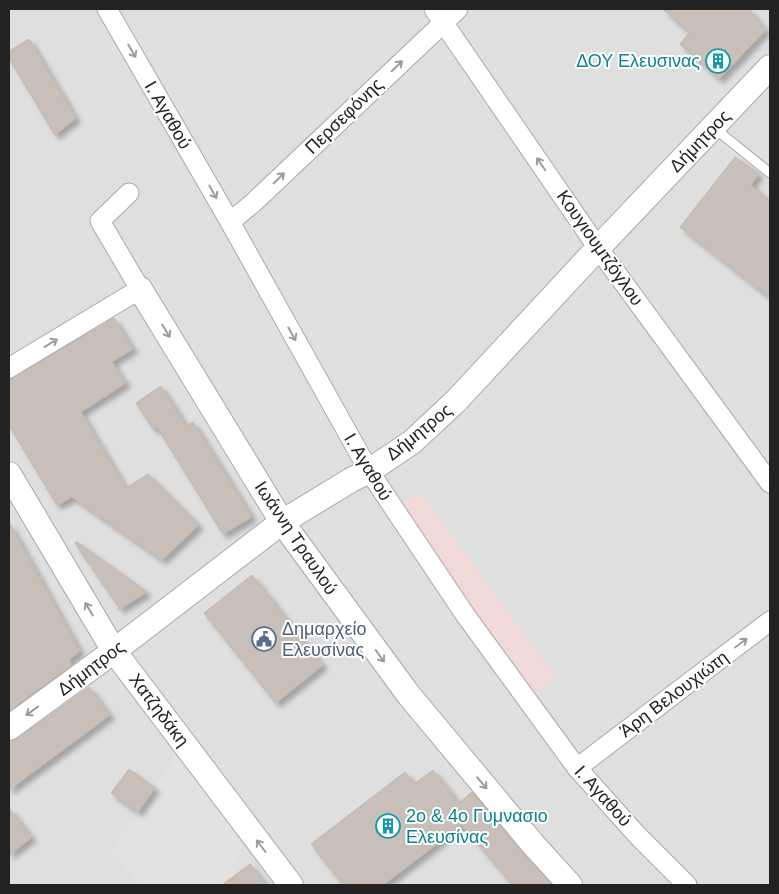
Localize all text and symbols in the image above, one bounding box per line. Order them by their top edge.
one-way arrow [127,43,137,58]
building icon: ΔΟΥ Ελευσινας [705,48,731,74]
place label: ΔΟΥ Ελευσινας [576,51,700,71]
one-way arrow [391,60,403,72]
street label: Περσεφόνης [301,74,387,158]
street label: Ι. Αγαθού [141,78,195,152]
street label: Δήμητρος [666,106,735,176]
one-way arrow [536,158,546,172]
one-way arrow [273,172,286,184]
one-way arrow [208,184,218,199]
street label: Κουγιουμτζόγλου [553,187,647,309]
one-way arrow [161,324,171,338]
one-way arrow [287,326,297,341]
one-way arrow [43,338,58,348]
street label: Δήμητρος [382,399,456,464]
street label: Ι. Αγαθού [340,430,396,504]
street label: Ιωάννη Τραυλού [251,478,341,598]
one-way arrow [83,602,93,616]
place label: Δημαρχείο Ελευσίνας [282,619,367,660]
public building icon: Δημαρχείο Ελευσίνας [251,626,277,652]
street label: Δήμητρος [54,636,129,700]
one-way arrow [734,638,748,648]
street label: Άρη Βελουχιώτη [616,647,732,741]
one-way arrow [375,649,385,663]
street label: Χατζηδάκη [125,670,193,750]
one-way arrow [25,706,39,716]
street label: Ι. Αγαθού [570,761,636,831]
one-way arrow [476,776,487,789]
place label: 2ο & 4ο Γυμνασιο Ελευσίνας [406,806,548,847]
building icon: 2ο & 4ο Γυμνασιο Ελευσίνας [375,813,401,839]
one-way arrow [256,840,267,853]

